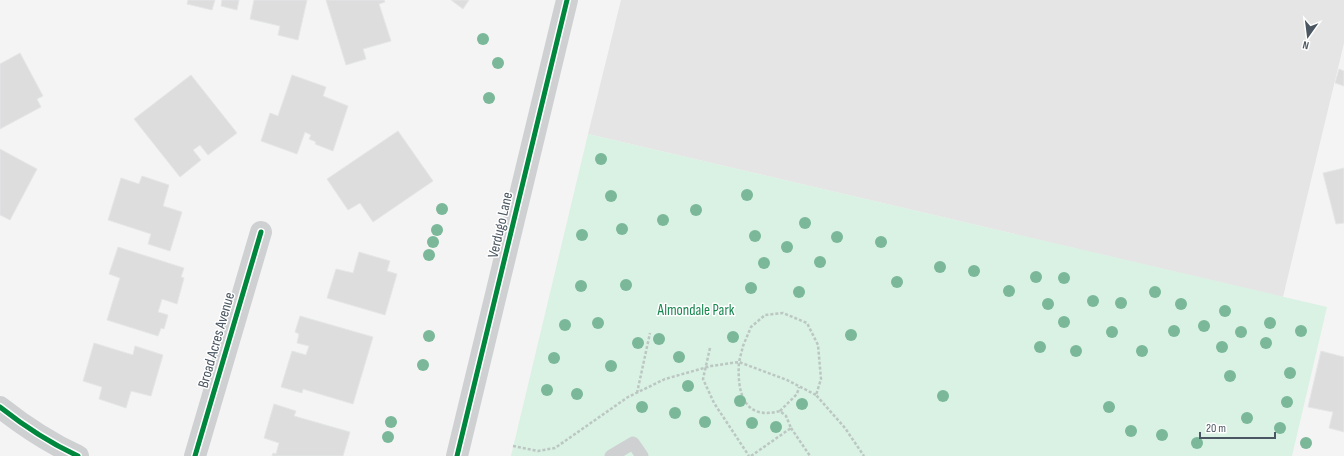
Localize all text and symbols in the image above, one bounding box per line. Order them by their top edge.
north arrow [1288,16,1328,56]
text: N [1301,38,1310,52]
street label: Verdugo Lane [484,190,517,260]
street label: Broad Acres Avenue [194,290,239,390]
park label: Almondale Park [657,301,735,320]
scale bar [1200,414,1275,440]
text: 20 m [1206,421,1226,436]

